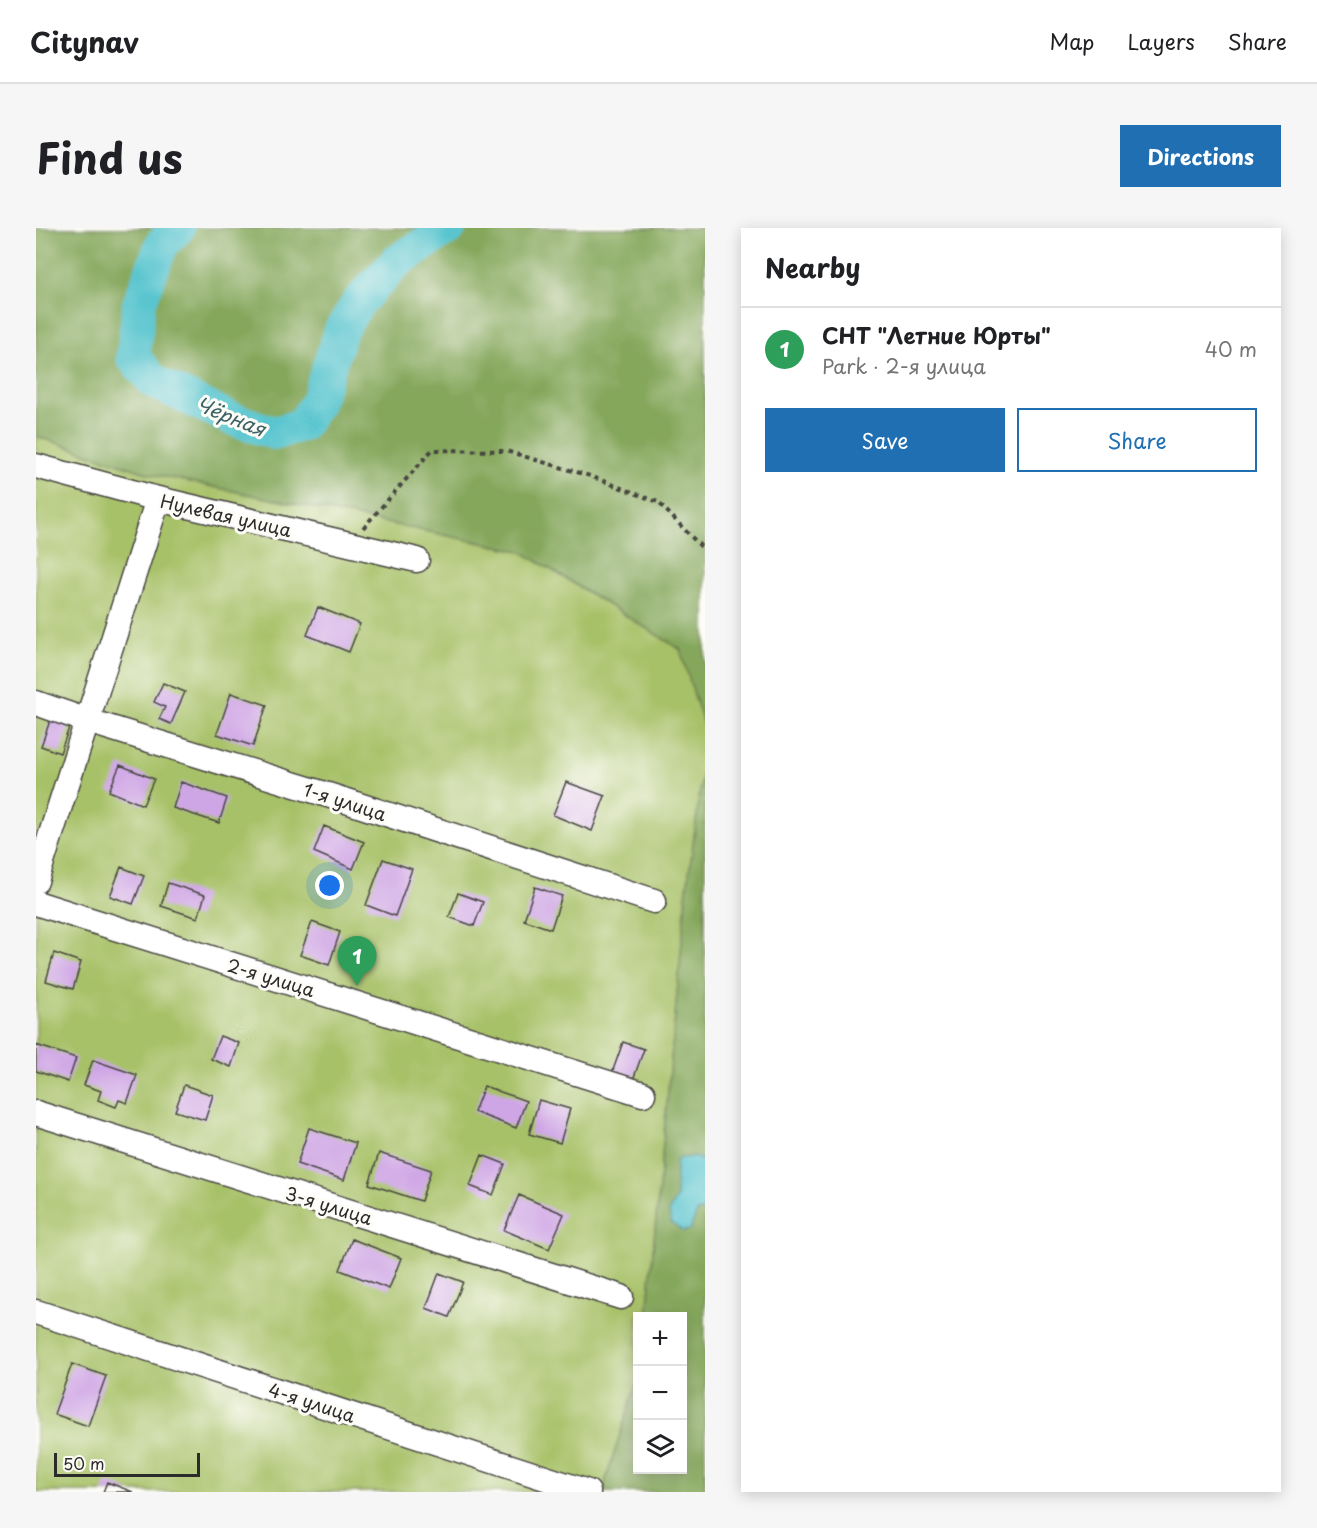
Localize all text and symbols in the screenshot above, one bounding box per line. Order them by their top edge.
text: Citynav [30,20,139,63]
text: Map [1050,25,1094,57]
text: Layers [1127,25,1195,57]
text: Share [1228,25,1287,57]
text: Find us [36,125,183,188]
button: Directions [1120,125,1281,187]
text: Nearby [765,248,860,287]
text: СНТ "Летние Юрты" [822,318,1051,351]
text: 1 [780,334,789,364]
text: 40 m [1205,334,1257,364]
text: Park · 2-я улица [822,351,986,381]
water label: Чёрная [192,389,271,444]
button: Save [765,408,1005,472]
button: Share [1017,408,1257,472]
street label: Нулевая улица [158,487,295,543]
street label: 1-я улица [300,775,391,827]
your location [315,871,344,900]
pin: 1 [338,936,376,986]
street label: 2-я улица [224,951,319,1003]
street label: 3-я улица [282,1179,376,1231]
map controls [633,1312,687,1474]
button: + [633,1312,687,1366]
button: − [633,1366,687,1420]
street label: 4-я улица [265,1375,359,1429]
button: layers [633,1420,687,1474]
scale bar [54,1450,200,1478]
text: 50 m [63,1451,104,1475]

